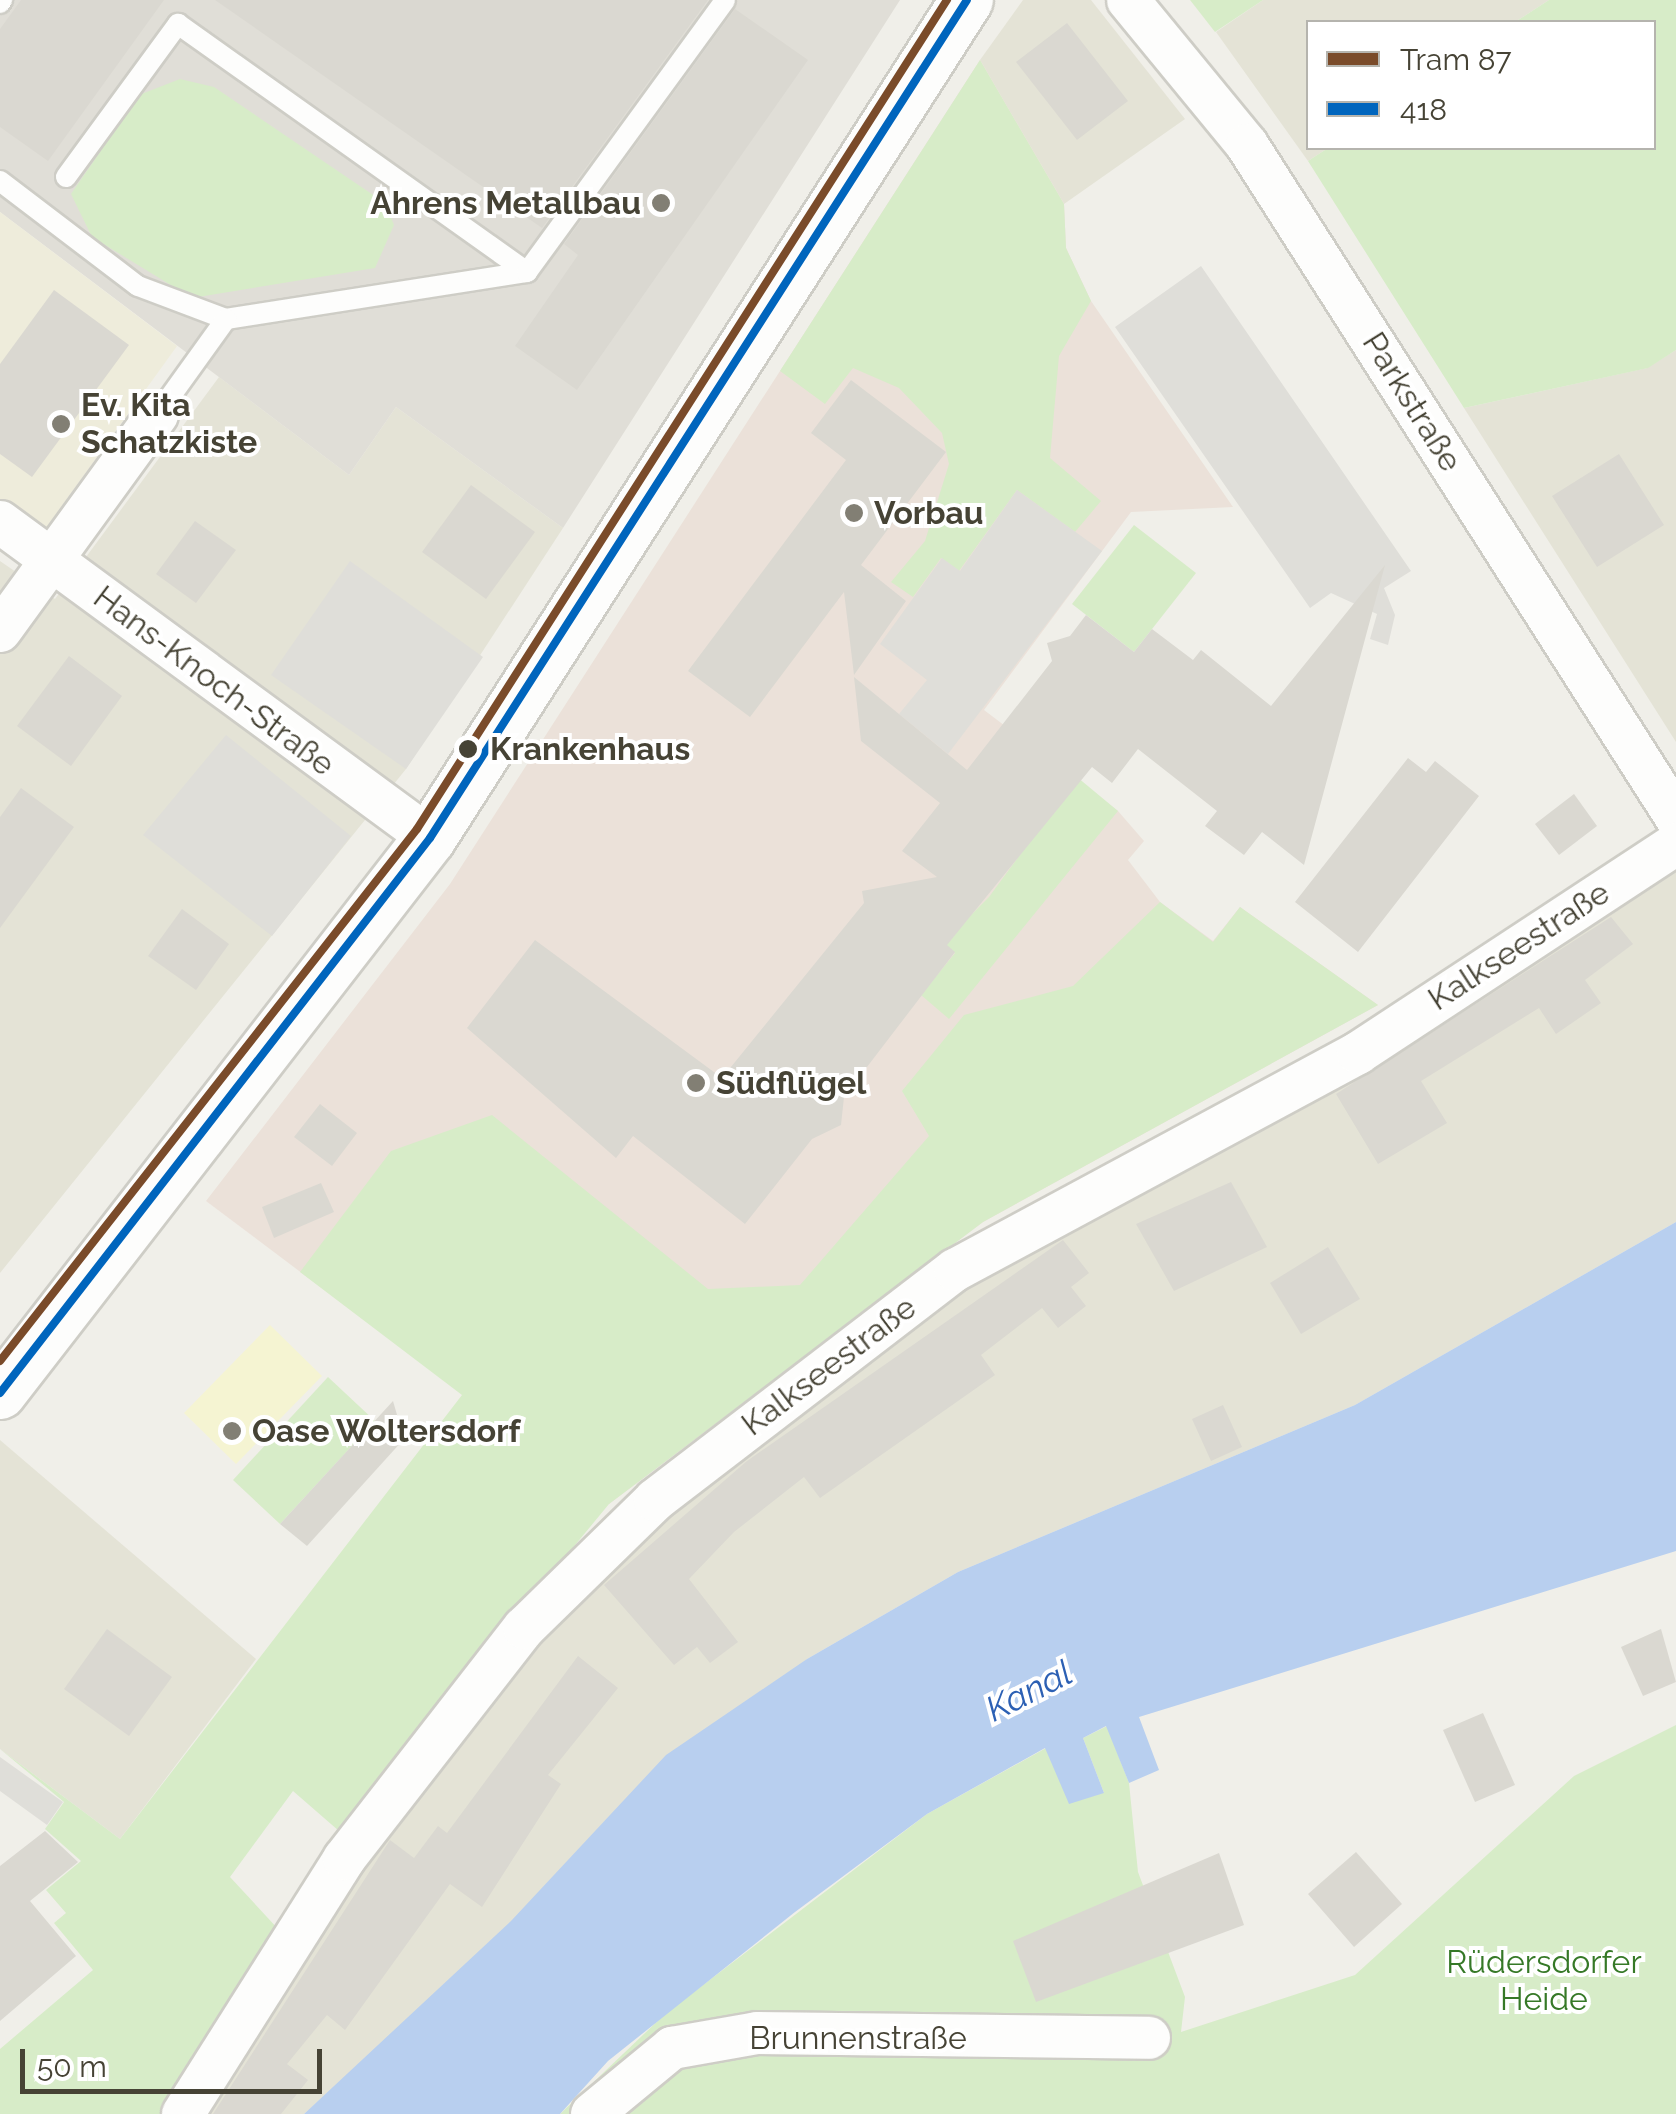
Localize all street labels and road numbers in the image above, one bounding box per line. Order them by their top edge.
street label: Parkstraße [1354,325,1470,479]
street label: Hans-Knoch-Straße [86,578,342,784]
street label: Kalkseestraße [1421,873,1617,1019]
street label: Kalkseestraße [734,1288,924,1444]
street label: Brunnenstraße [749,2019,967,2057]

